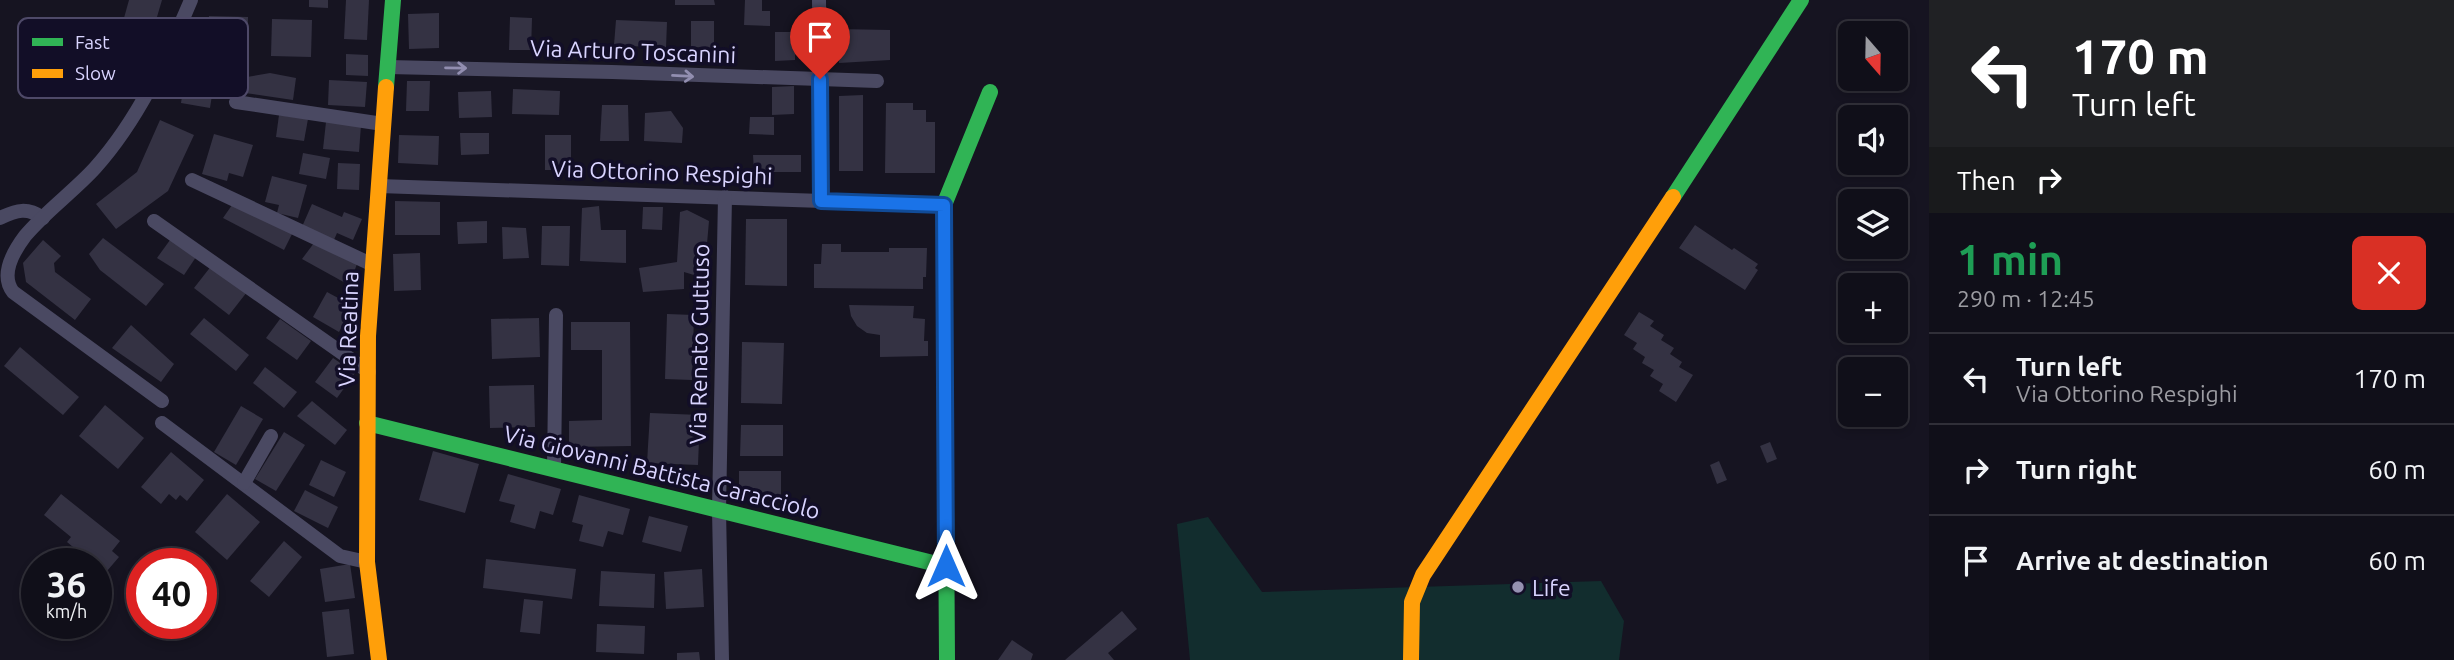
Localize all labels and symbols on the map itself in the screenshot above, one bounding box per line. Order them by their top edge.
pin [790,7,850,79]
legend [18,18,248,98]
north arrow [1838,21,1908,91]
text: Fast [75,31,110,53]
street label: Via Arturo Toscanini [529,35,737,67]
one-way arrow [444,61,467,74]
text: Slow [75,62,116,84]
one-way arrow [672,69,695,82]
street label: Via Ottorino Respighi [551,156,773,188]
street label: Via Renato Guttuso [685,243,713,445]
street label: Via Reatina [333,270,363,388]
street label: Via Giovanni Battista Caracciolo [501,421,823,523]
position arrow [909,529,983,603]
speed limit sign: 40 [126,548,217,639]
place label: Life [1532,575,1571,600]
marker: Life [1510,579,1526,595]

